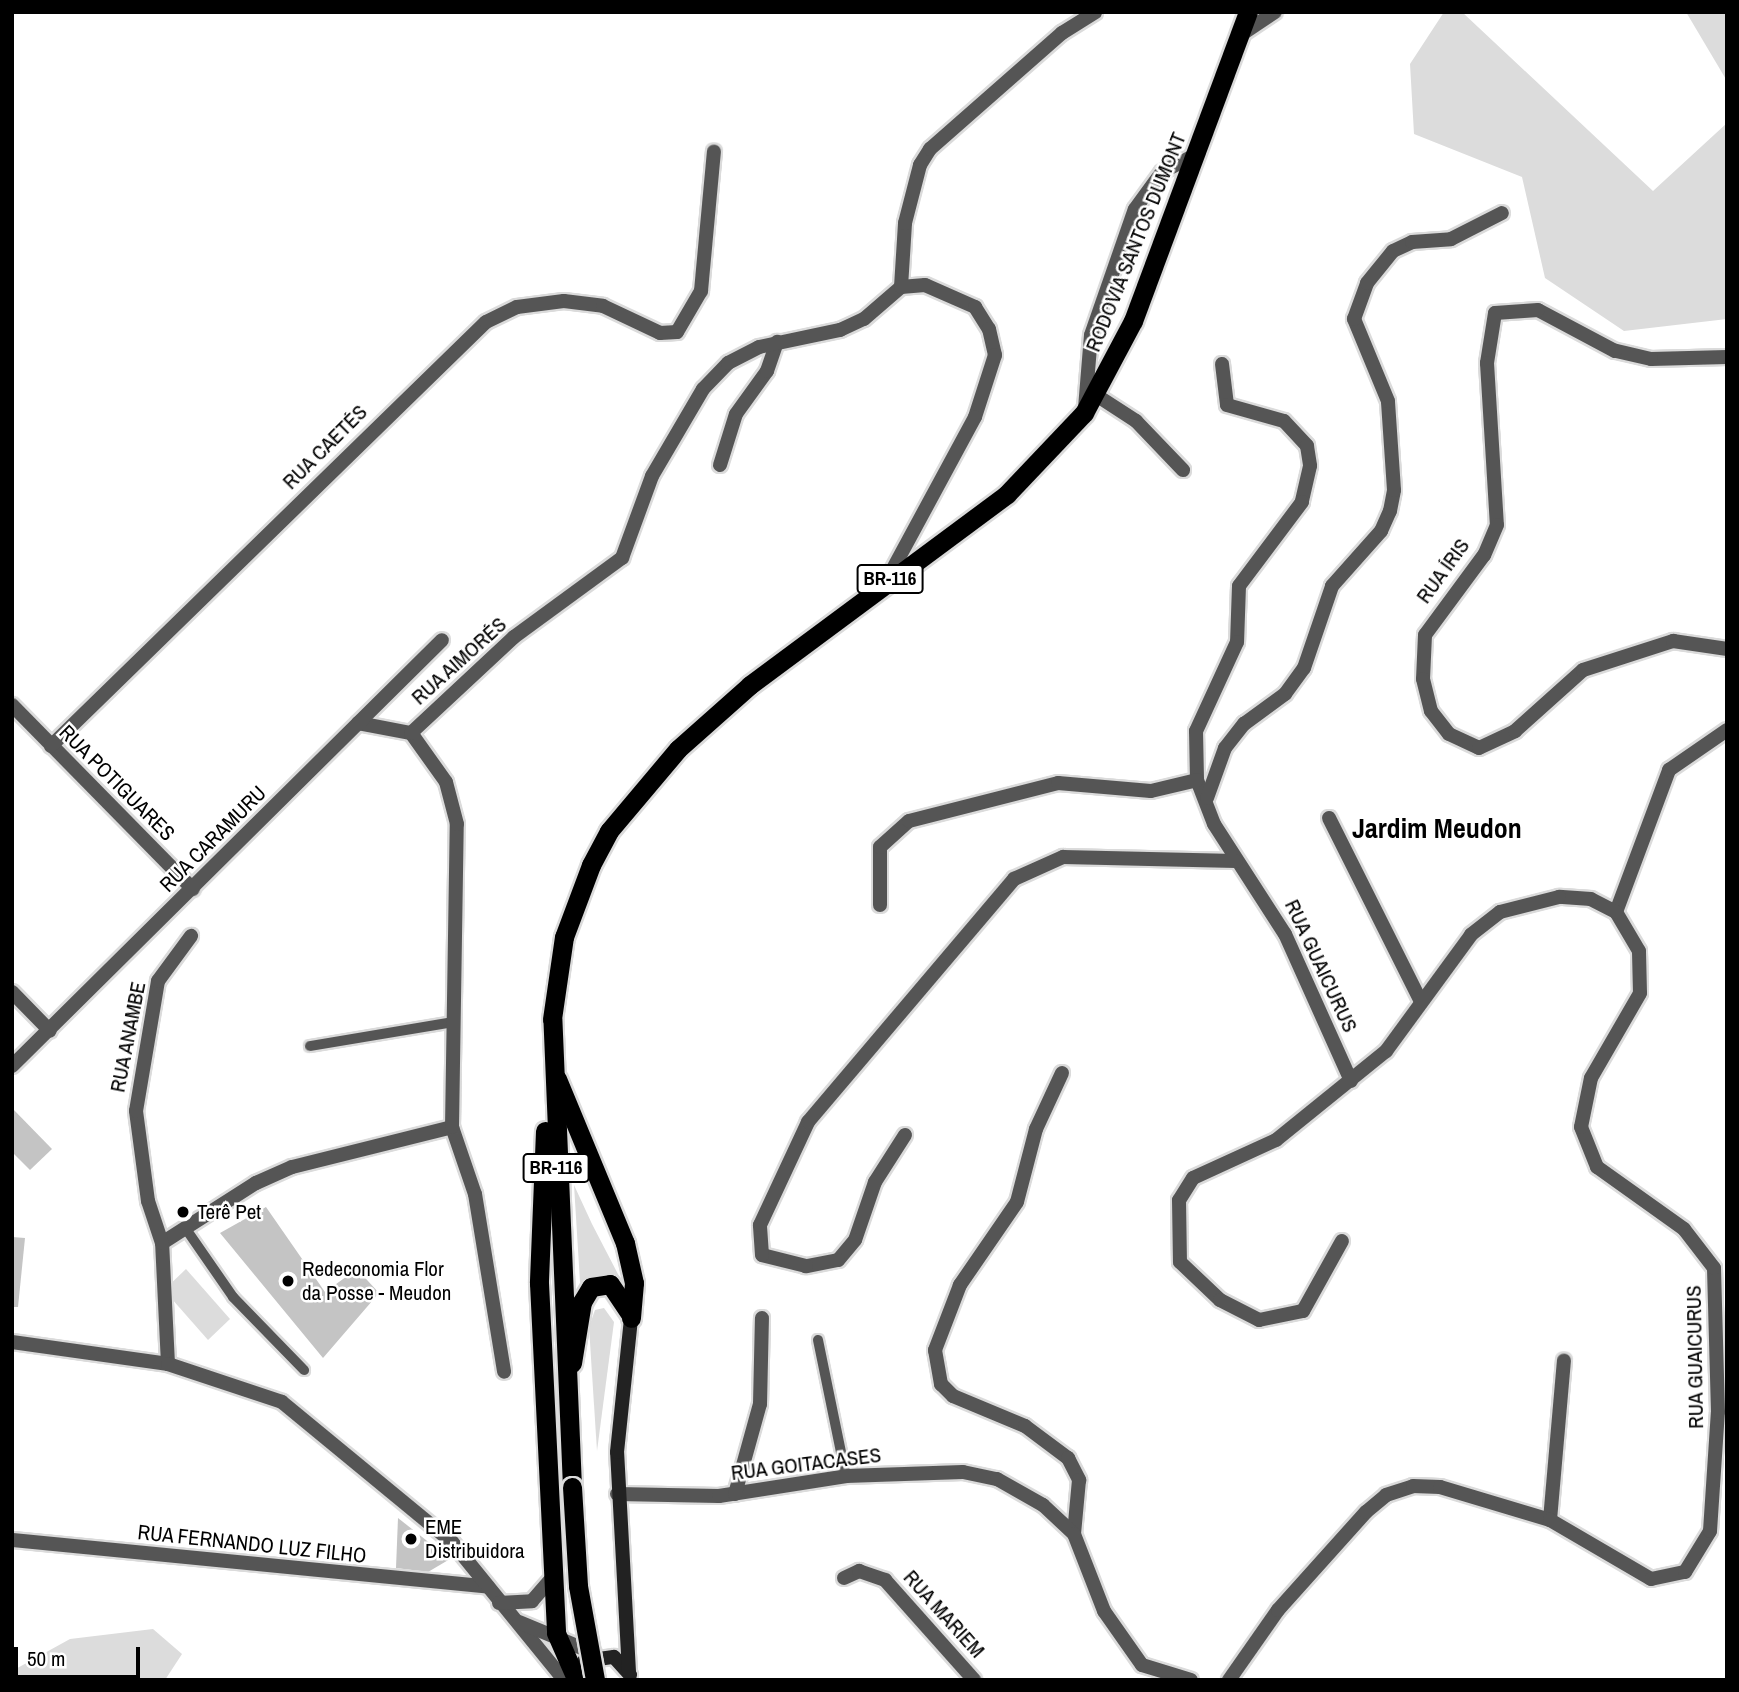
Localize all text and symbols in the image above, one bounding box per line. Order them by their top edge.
street label: RODOVIA SANTOS DUMONT [1080,128,1192,356]
street label: RUA CAETÉS [277,399,373,495]
street label: RUA ÍRIS [1411,533,1475,609]
road number: BR-116 [855,564,925,594]
street label: RUA AIMORÉS [406,611,512,711]
street label: RUA POTIGUARES [54,720,180,846]
street label: RUA CARAMURU [154,780,272,898]
district label: Jardim Meudon [1352,811,1522,845]
street label: RUA GUAICURUS [1279,895,1363,1037]
street label: RUA ANAMBE [105,979,151,1095]
road number: BR-116 [521,1152,591,1184]
place label: Terê Pet [197,1199,261,1225]
marker: Terê Pet [175,1204,191,1220]
place label: Redeconomia Flor da Posse - Meudon [302,1256,451,1306]
marker: Redeconomia Flor da Posse - Meudon [280,1273,296,1289]
street label: RUA GUAICURUS [1681,1285,1709,1429]
street label: RUA GOITACASES [729,1442,883,1486]
place label: EME Distribuidora [425,1514,525,1564]
street label: RUA FERNANDO LUZ FILHO [136,1519,368,1569]
marker: EME Distribuidora [403,1531,419,1547]
street label: RUA MARIEM [898,1565,990,1663]
scale bar [18,1632,144,1676]
text: 50 m [27,1644,65,1673]

